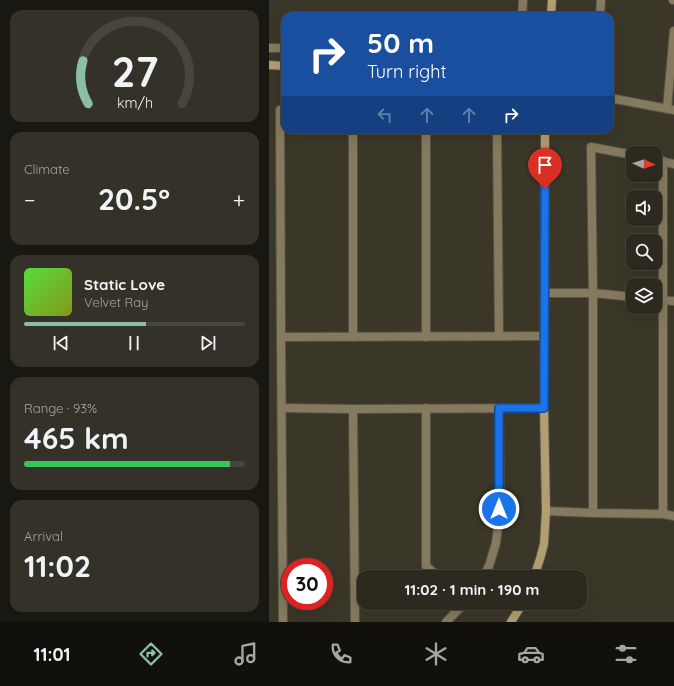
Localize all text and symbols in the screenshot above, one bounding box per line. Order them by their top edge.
text: 50 m [367,25,434,60]
icon: right [301,28,353,80]
text: 27 [111,45,158,97]
text: Turn right [367,60,447,83]
text: km/h [116,94,153,112]
icon: left [374,104,396,126]
icon: ahead [416,104,438,126]
icon: ahead [458,104,480,126]
icon: right [500,104,522,126]
north arrow [626,146,662,182]
map controls [626,146,662,314]
pin [528,148,562,189]
icon: arrive [534,154,556,176]
text: Climate [24,161,70,177]
text: 20.5° [98,180,170,218]
text: − [24,186,35,214]
text: + [233,186,245,214]
button: sound [626,190,662,226]
button: search [626,234,662,270]
text: Static Love [84,275,165,294]
button: layers [626,278,662,314]
text: Velvet Ray [84,294,149,310]
icon: previous [50,332,72,354]
icon: pause [123,332,145,354]
icon: next [197,332,219,354]
text: Range · 93% [24,400,97,416]
text: 465 km [24,419,129,457]
position arrow [478,488,520,530]
text: Arrival [24,528,63,544]
text: 11:02 [24,547,91,585]
speed limit sign: 30 [281,558,333,610]
text: 11:02 · 1 min · 190 m [405,580,539,599]
icon: directions [137,640,165,668]
icon: music [232,640,260,668]
icon: phone [327,640,355,668]
icon: climate [422,640,450,668]
icon: car [517,640,545,668]
icon: filters [612,640,640,668]
text: 11:01 [34,643,70,666]

